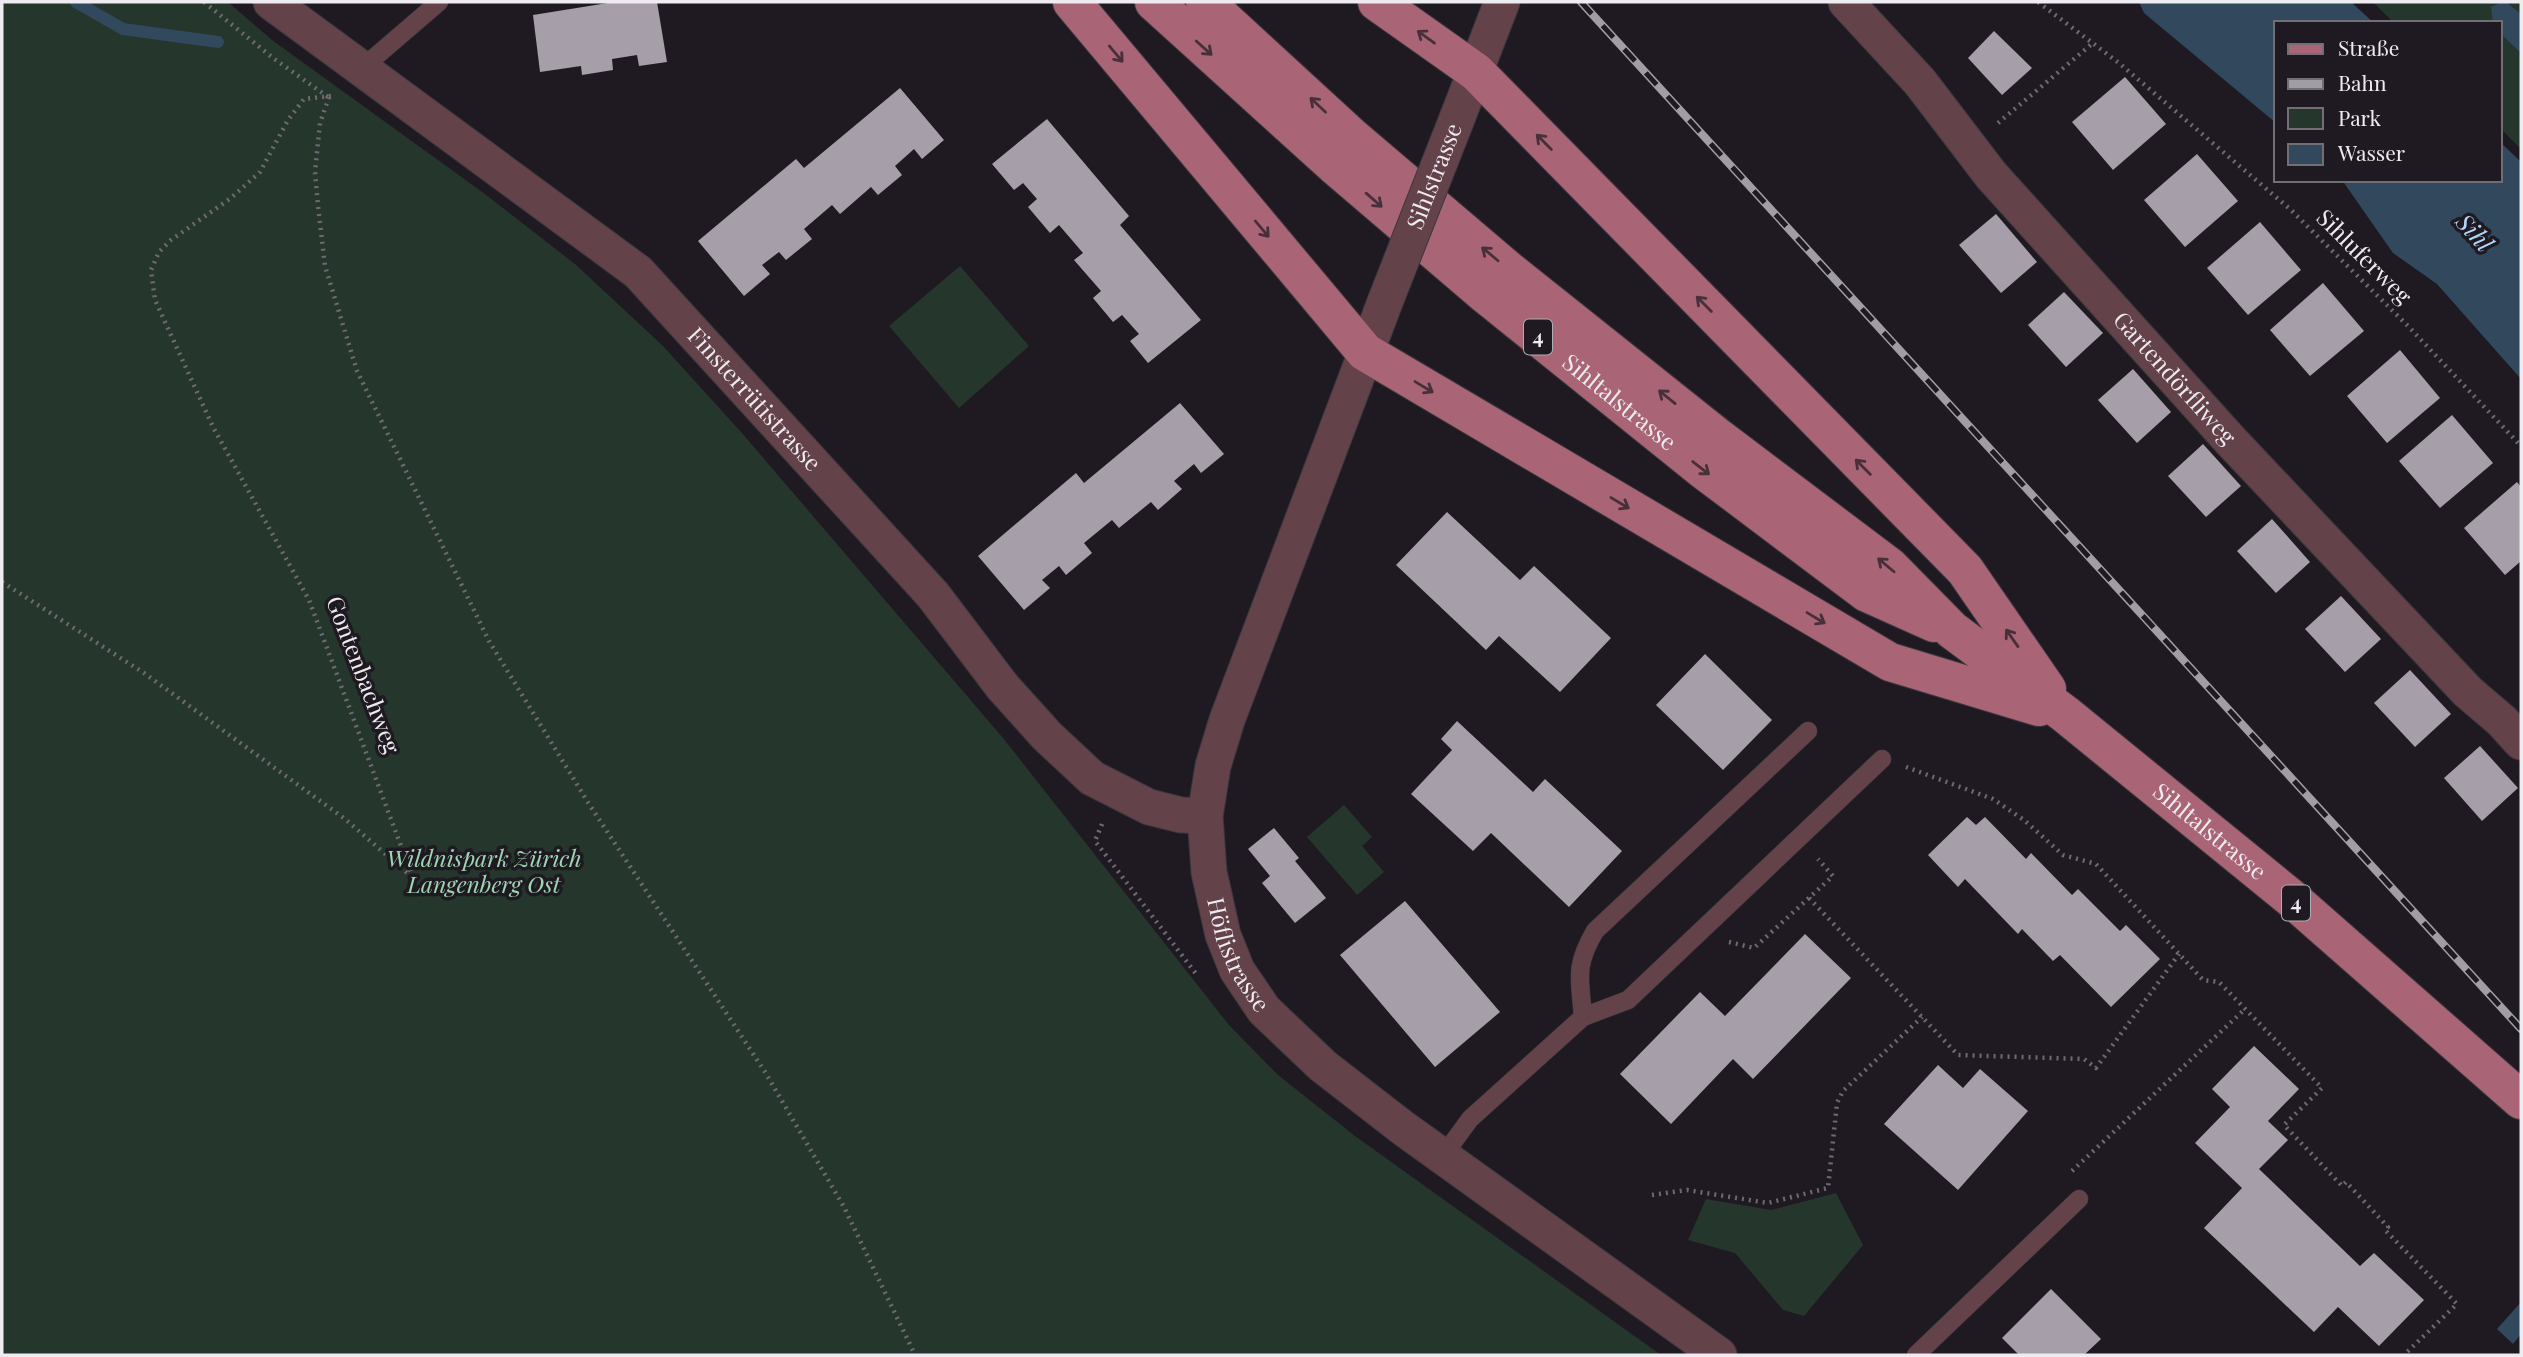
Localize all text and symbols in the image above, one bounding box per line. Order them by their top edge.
legend [2274,21,2502,182]
one-way arrow [1417,30,1436,44]
text: Straße [2338,33,2399,61]
one-way arrow [1195,40,1213,56]
one-way arrow [1108,45,1124,63]
text: Bahn [2338,68,2387,96]
one-way arrow [1310,97,1327,114]
text: Park [2338,103,2382,131]
street label: Sihlstrasse [1398,118,1468,233]
one-way arrow [1536,134,1553,151]
text: Wasser [2337,138,2406,166]
one-way arrow [1365,192,1383,208]
street label: Sihluferweg [2311,201,2420,310]
water label: Sihl [2449,205,2502,259]
one-way arrow [1254,219,1270,237]
one-way arrow [1481,246,1499,262]
one-way arrow [1696,296,1713,313]
street label: Gartendörfliweg [2107,304,2244,451]
street label: Finsterrütistrasse [682,320,829,477]
road number: 4 [1524,320,1552,354]
street label: Sihltalstrasse [1557,346,1684,457]
one-way arrow [1413,380,1433,394]
one-way arrow [1659,389,1677,404]
one-way arrow [1855,458,1872,475]
one-way arrow [1692,461,1710,476]
one-way arrow [1609,496,1629,510]
one-way arrow [1878,557,1896,573]
street label: Gontenbachweg [320,591,409,758]
one-way arrow [1805,612,1825,626]
one-way arrow [2005,629,2019,648]
street label: Sihltalstrasse [2147,775,2274,886]
park label: Wildnispark Zürich Langenberg Ost [386,842,582,899]
road number: 4 [2282,886,2310,920]
street label: Höflistrasse [1201,894,1278,1017]

